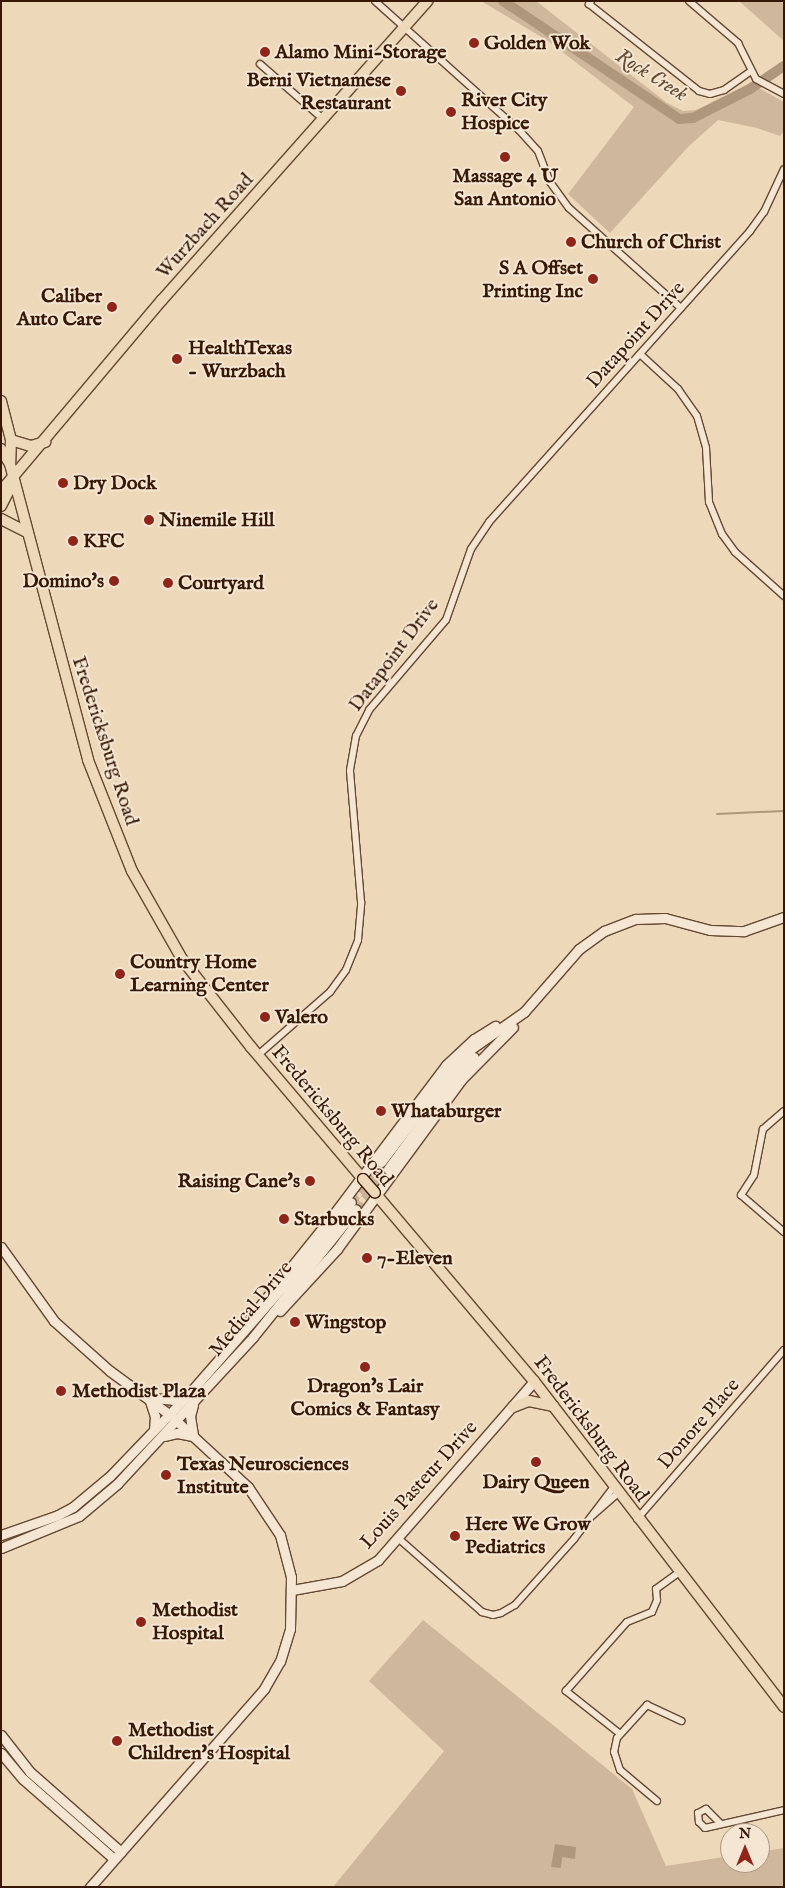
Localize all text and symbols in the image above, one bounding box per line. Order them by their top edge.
place label: Golden Wok [484,31,590,55]
marker: Golden Wok [468,37,480,49]
place label: Alamo Mini-Storage [275,40,446,64]
water label: Rock Creek [610,44,692,108]
marker: Alamo Mini-Storage [259,46,271,58]
place label: Berni Vietnamese Restaurant [246,68,391,115]
marker: Berni Vietnamese Restaurant [395,85,407,97]
place label: River City Hospice [461,88,547,135]
marker: River City Hospice [445,106,457,118]
marker: Massage 4 U San Antonio [499,151,511,163]
place label: Massage 4 U San Antonio [452,165,558,212]
street label: Wurzbach Road [151,168,259,284]
place label: Church of Christ [581,230,721,254]
marker: Church of Christ [565,236,577,248]
place label: S A Offset Printing Inc [482,256,583,303]
marker: S A Offset Printing Inc [587,273,599,285]
street label: Datapoint Drive [582,277,690,393]
place label: Caliber Auto Care [17,284,102,331]
marker: Caliber Auto Care [106,301,118,313]
place label: HealthTexas - Wurzbach [188,336,292,383]
marker: HealthTexas - Wurzbach [170,352,184,366]
place label: Dry Dock [73,471,157,495]
marker: Dry Dock [57,477,69,489]
place label: Ninemile Hill [159,508,275,532]
marker: Ninemile Hill [143,514,155,526]
place label: KFC [83,529,124,553]
marker: KFC [67,535,79,547]
place label: Domino's [23,569,104,593]
place label: Courtyard [178,571,264,595]
marker: Domino's [108,575,120,587]
marker: Courtyard [162,577,174,589]
street label: Datapoint Drive [344,594,444,716]
street label: Fredericksburg Road [66,653,144,829]
place label: Country Home Learning Center [130,950,269,997]
marker: Country Home Learning Center [114,968,126,980]
place label: Valero [275,1005,328,1029]
marker: Valero [259,1011,271,1023]
street label: Fredericksburg Road [266,1041,398,1191]
place label: Whataburger [391,1099,501,1123]
marker: Whataburger [375,1105,387,1117]
place label: Raising Cane's [177,1169,300,1193]
marker: Raising Cane's [304,1175,316,1187]
place label: Starbucks [294,1207,374,1231]
marker: Starbucks [278,1213,290,1225]
place label: 7-Eleven [377,1246,453,1270]
marker: 7-Eleven [361,1252,373,1264]
street label: Medical Drive [204,1256,298,1362]
place label: Wingstop [305,1310,386,1334]
marker: Wingstop [289,1316,301,1328]
street label: Fredericksburg Road [528,1351,654,1507]
marker: Dragon's Lair Comics & Fantasy [359,1361,371,1373]
street label: Donore Place [653,1374,745,1474]
place label: Dragon's Lair Comics & Fantasy [290,1375,440,1422]
place label: Methodist Plaza [72,1379,206,1403]
marker: Methodist Plaza [54,1384,68,1398]
street label: Louis Pasteur Drive [355,1416,483,1554]
place label: Texas Neurosciences Institute [177,1452,349,1499]
marker: Dairy Queen [530,1456,542,1468]
marker: Texas Neurosciences Institute [159,1468,173,1482]
place label: Dairy Queen [482,1470,590,1494]
place label: Here We Grow Pediatrics [465,1512,591,1559]
marker: Here We Grow Pediatrics [449,1530,461,1542]
place label: Methodist Hospital [152,1598,238,1645]
marker: Methodist Hospital [134,1615,148,1629]
place label: Methodist Children's Hospital [128,1718,290,1765]
marker: Methodist Children's Hospital [110,1734,124,1748]
north arrow [720,1823,770,1873]
text: N [739,1825,751,1843]

